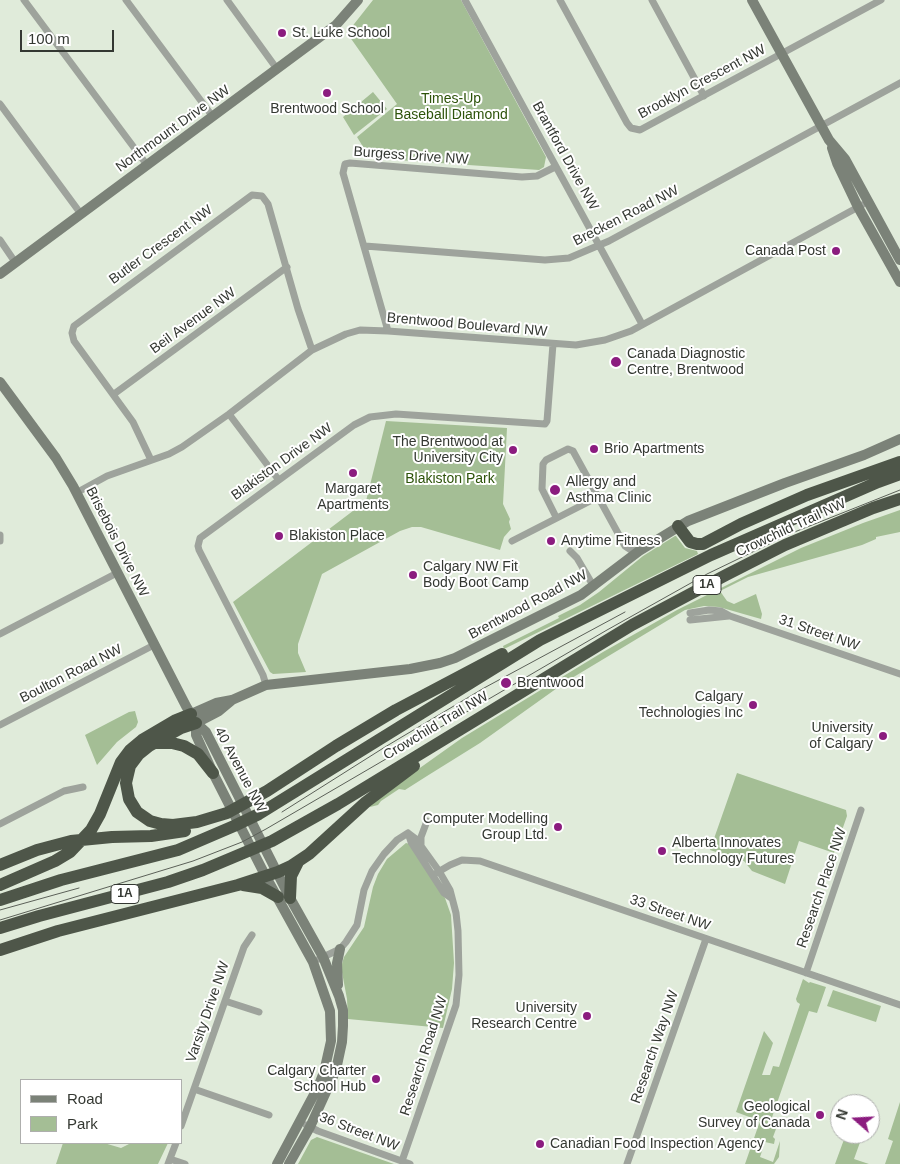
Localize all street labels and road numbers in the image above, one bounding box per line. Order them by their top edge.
street label: Brooklyn Crescent NW [636,41,768,123]
street label: Northmount Drive NW [113,82,233,176]
street label: Brantford Drive NW [528,99,602,213]
street label: Burgess Drive NW [353,144,469,168]
street label: Brecken Road NW [571,182,681,250]
street label: Butler Crescent NW [106,202,216,288]
street label: Beil Avenue NW [147,284,239,358]
street label: Brentwood Boulevard NW [386,310,548,340]
street label: Blakiston Drive NW [228,420,336,504]
street label: Brisebois Drive NW [82,484,152,600]
street label: Crowchild Trail NW [733,495,849,561]
street label: Brentwood Road NW [466,567,590,643]
road number: 1A [693,576,721,594]
street label: 31 Street NW [777,611,861,655]
street label: Boulton Road NW [17,641,125,707]
street label: Crowchild Trail NW [381,688,491,764]
street label: 40 Avenue NW [211,725,269,815]
street label: Research Place NW [794,826,850,950]
road number: 1A [111,884,139,904]
street label: 33 Street NW [628,891,712,935]
street label: Varsity Drive NW [183,959,233,1065]
street label: Research Way NW [628,988,682,1106]
street label: Research Road NW [397,994,451,1118]
street label: 36 Street NW [317,1109,401,1155]

